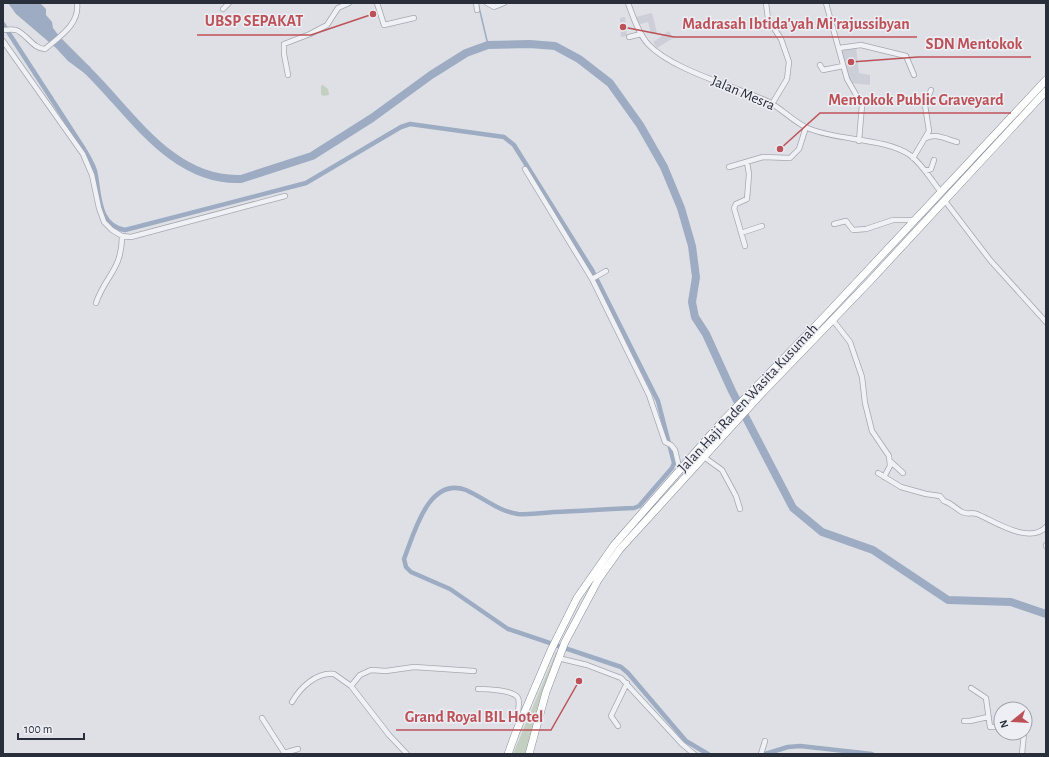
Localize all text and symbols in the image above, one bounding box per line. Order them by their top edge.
callout: UBSP SEPAKAT [197,7,311,35]
callout: Madrasah Ibtida'yah Mi'rajussibyan [674,9,917,37]
text: UBSP SEPAKAT [205,13,303,29]
text: Madrasah Ibtida'yah Mi'rajussibyan [682,16,910,33]
callout: SDN Mentokok [918,29,1031,57]
text: SDN Mentokok [925,36,1023,52]
street label: Jalan Mesra [709,73,777,113]
callout: Mentokok Public Graveyard [820,85,1011,113]
text: Mentokok Public Graveyard [828,92,1004,109]
street label: Jalan Haji Raden Wasita Kusumah [675,321,821,475]
north arrow [993,701,1033,741]
callout: Grand Royal BIL Hotel [396,702,551,730]
text: Grand Royal BIL Hotel [405,709,543,726]
scale bar [18,715,84,741]
text: N [998,719,1010,729]
text: 100 m [24,723,52,735]

